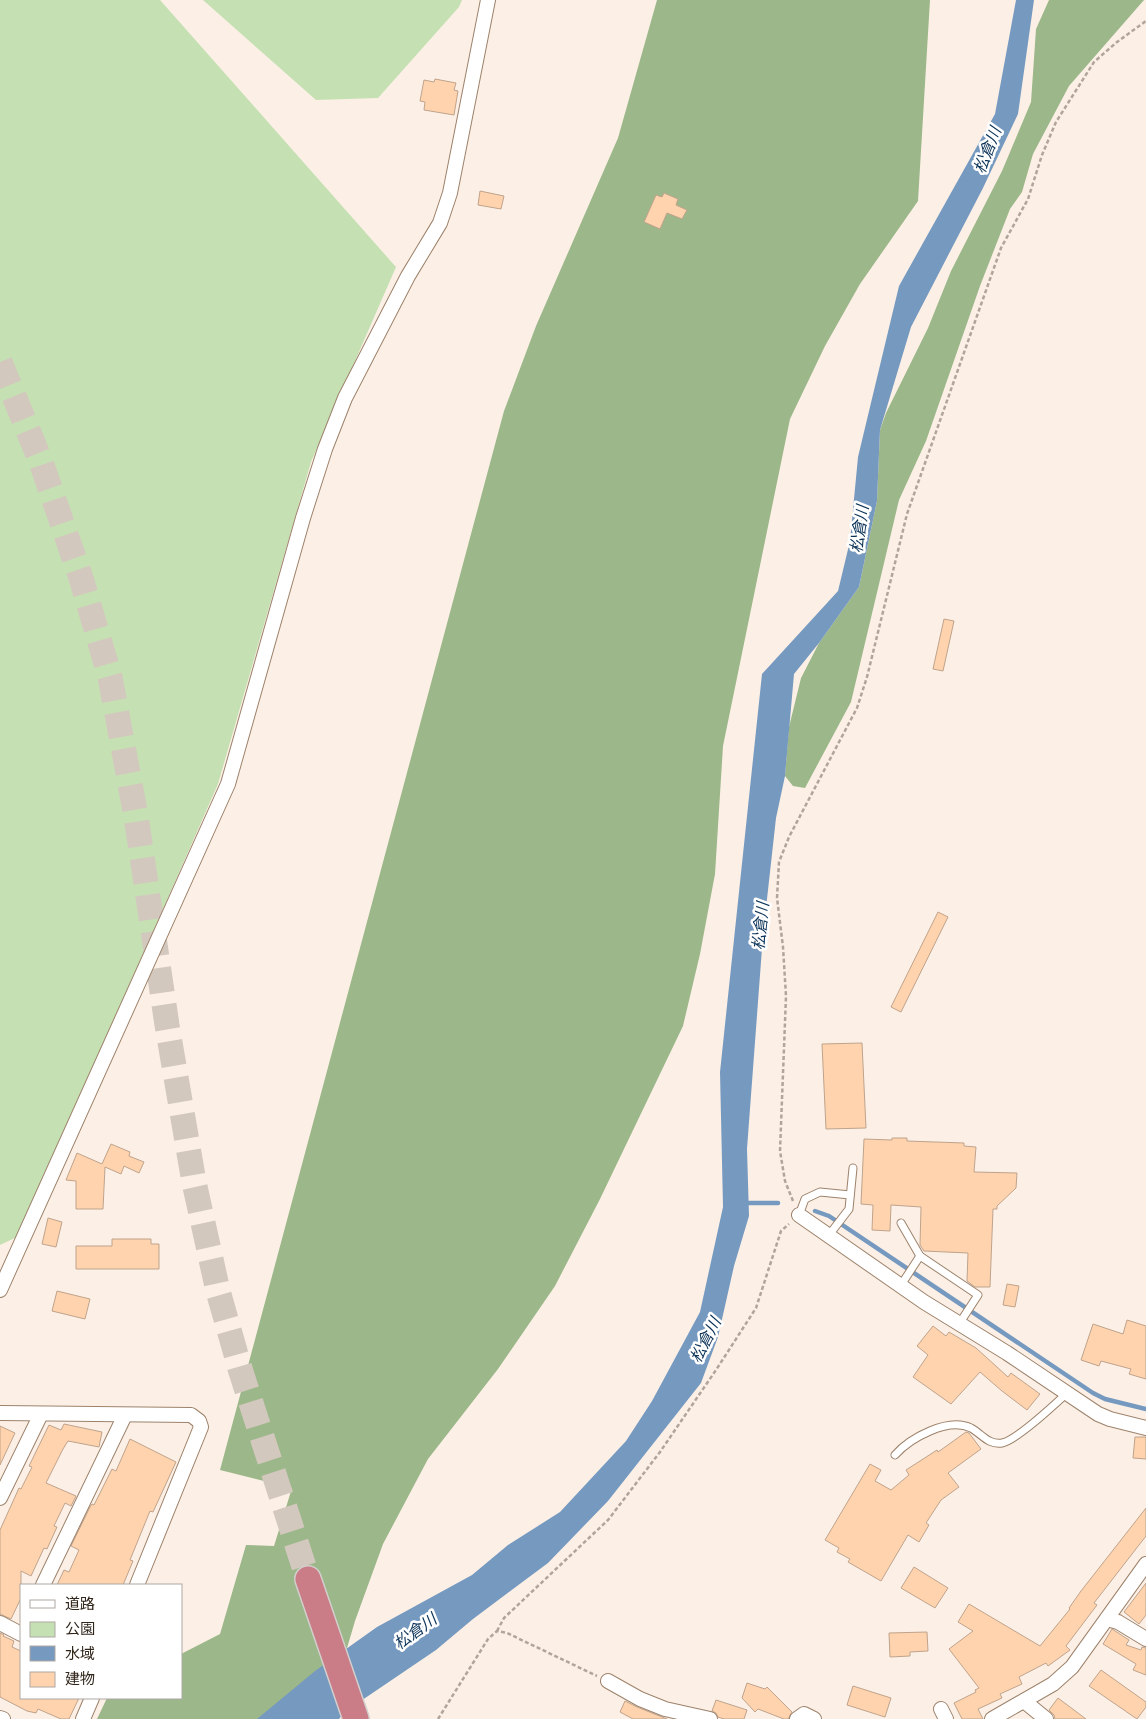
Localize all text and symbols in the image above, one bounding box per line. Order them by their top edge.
water label: 松倉川 [968,122,1007,176]
water label: 松倉川 [845,502,874,554]
water label: 松倉川 [747,899,774,951]
water label: 松倉川 [684,1312,727,1366]
legend [20,1584,182,1699]
text: 道路 [65,1593,95,1613]
water label: 松倉川 [389,1607,442,1654]
text: 公園 [65,1618,95,1638]
text: 水域 [65,1643,95,1663]
text: 建物 [65,1668,95,1688]

